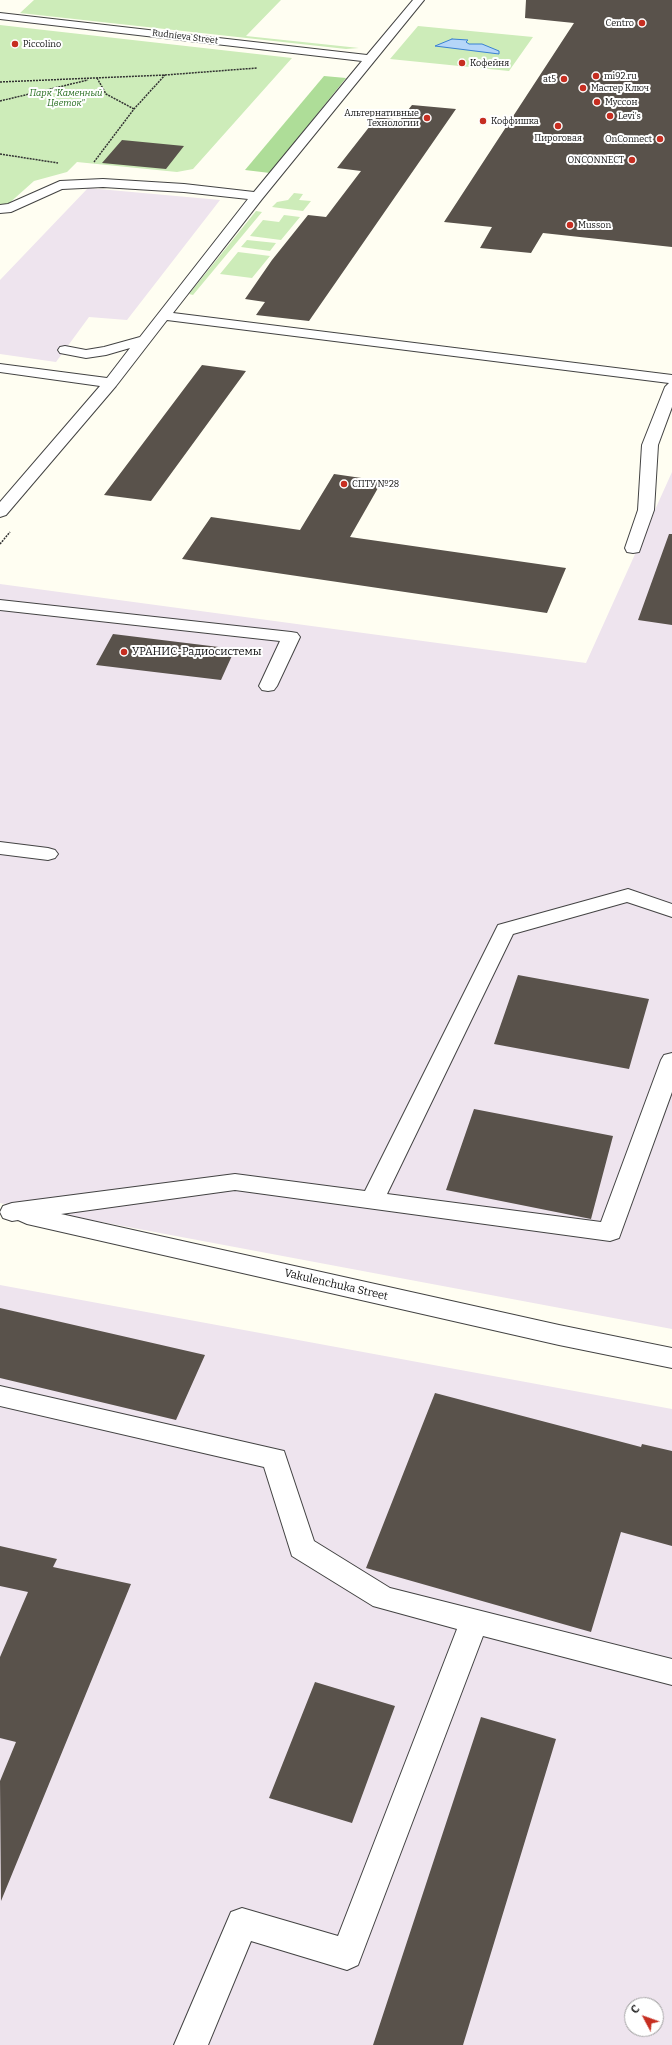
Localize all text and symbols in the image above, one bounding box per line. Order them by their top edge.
place label: Centro [606,18,634,28]
marker: Centro [637,18,647,28]
street label: Rudnieva Street [151,28,219,46]
marker: Piccolino [10,39,20,49]
place label: Piccolino [23,39,61,49]
marker: Кофейня [457,58,467,68]
place label: Кофейня [470,58,509,68]
marker: mi92.ru [591,71,601,81]
place label: mi92.ru [604,71,637,81]
place label: at5 [543,74,556,84]
marker: at5 [559,74,569,84]
marker: Мастер Ключ [578,83,588,93]
place label: Мастер Ключ [591,83,649,93]
park label: Парк "Каменный Цветок" [29,88,103,109]
marker: Муссон [592,97,602,107]
place label: Муссон [605,97,637,107]
place label: Альтернативные Технологии [344,108,419,129]
marker: Levi's [605,111,615,121]
place label: Levi's [618,111,641,121]
marker: Альтернативные Технологии [422,113,432,123]
marker: Коффишка [478,116,488,126]
place label: Коффишка [491,116,539,126]
marker: Пироговая [553,121,563,131]
place label: Пироговая [534,133,582,143]
place label: OnConnect [605,134,652,144]
marker: OnConnect [655,134,665,144]
place label: ONCONNECT [567,155,624,165]
marker: ONCONNECT [627,155,637,165]
marker: Musson [565,220,575,230]
place label: Musson [578,220,611,230]
marker: СПТУ №28 [339,479,349,489]
place label: СПТУ №28 [352,479,399,489]
place label: УРАНИС-Радиосистемы [132,645,261,659]
marker: УРАНИС-Радиосистемы [119,647,129,657]
street label: Vakulenchuka Street [283,1267,389,1303]
north arrow [624,1997,664,2037]
text: С [628,2003,643,2016]

